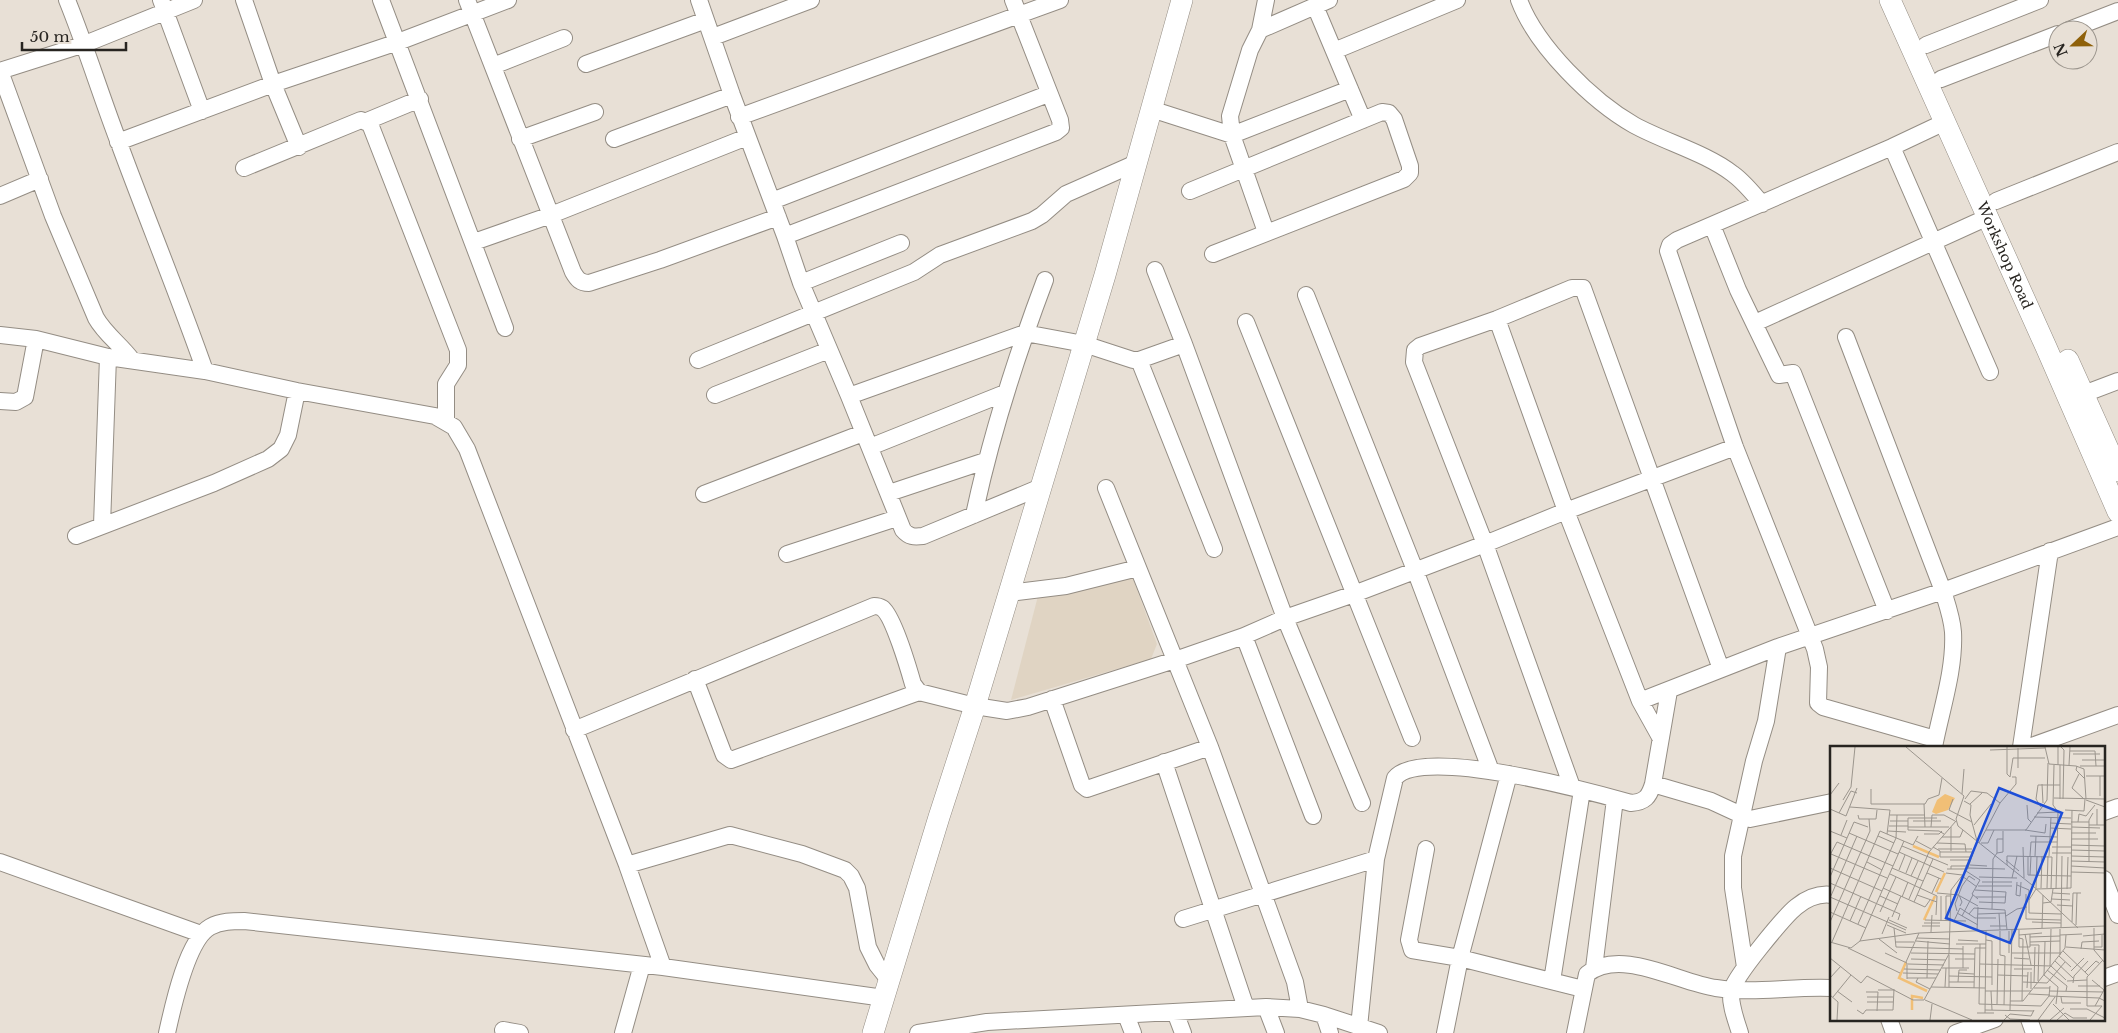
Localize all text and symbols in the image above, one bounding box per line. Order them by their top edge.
scale bar [22,20,126,52]
north arrow [2048,20,2098,70]
text: 50 m [30,27,70,46]
text: N [2050,40,2072,59]
street label: Workshop Road [1972,198,2037,312]
inset map [1830,746,2106,1020]

